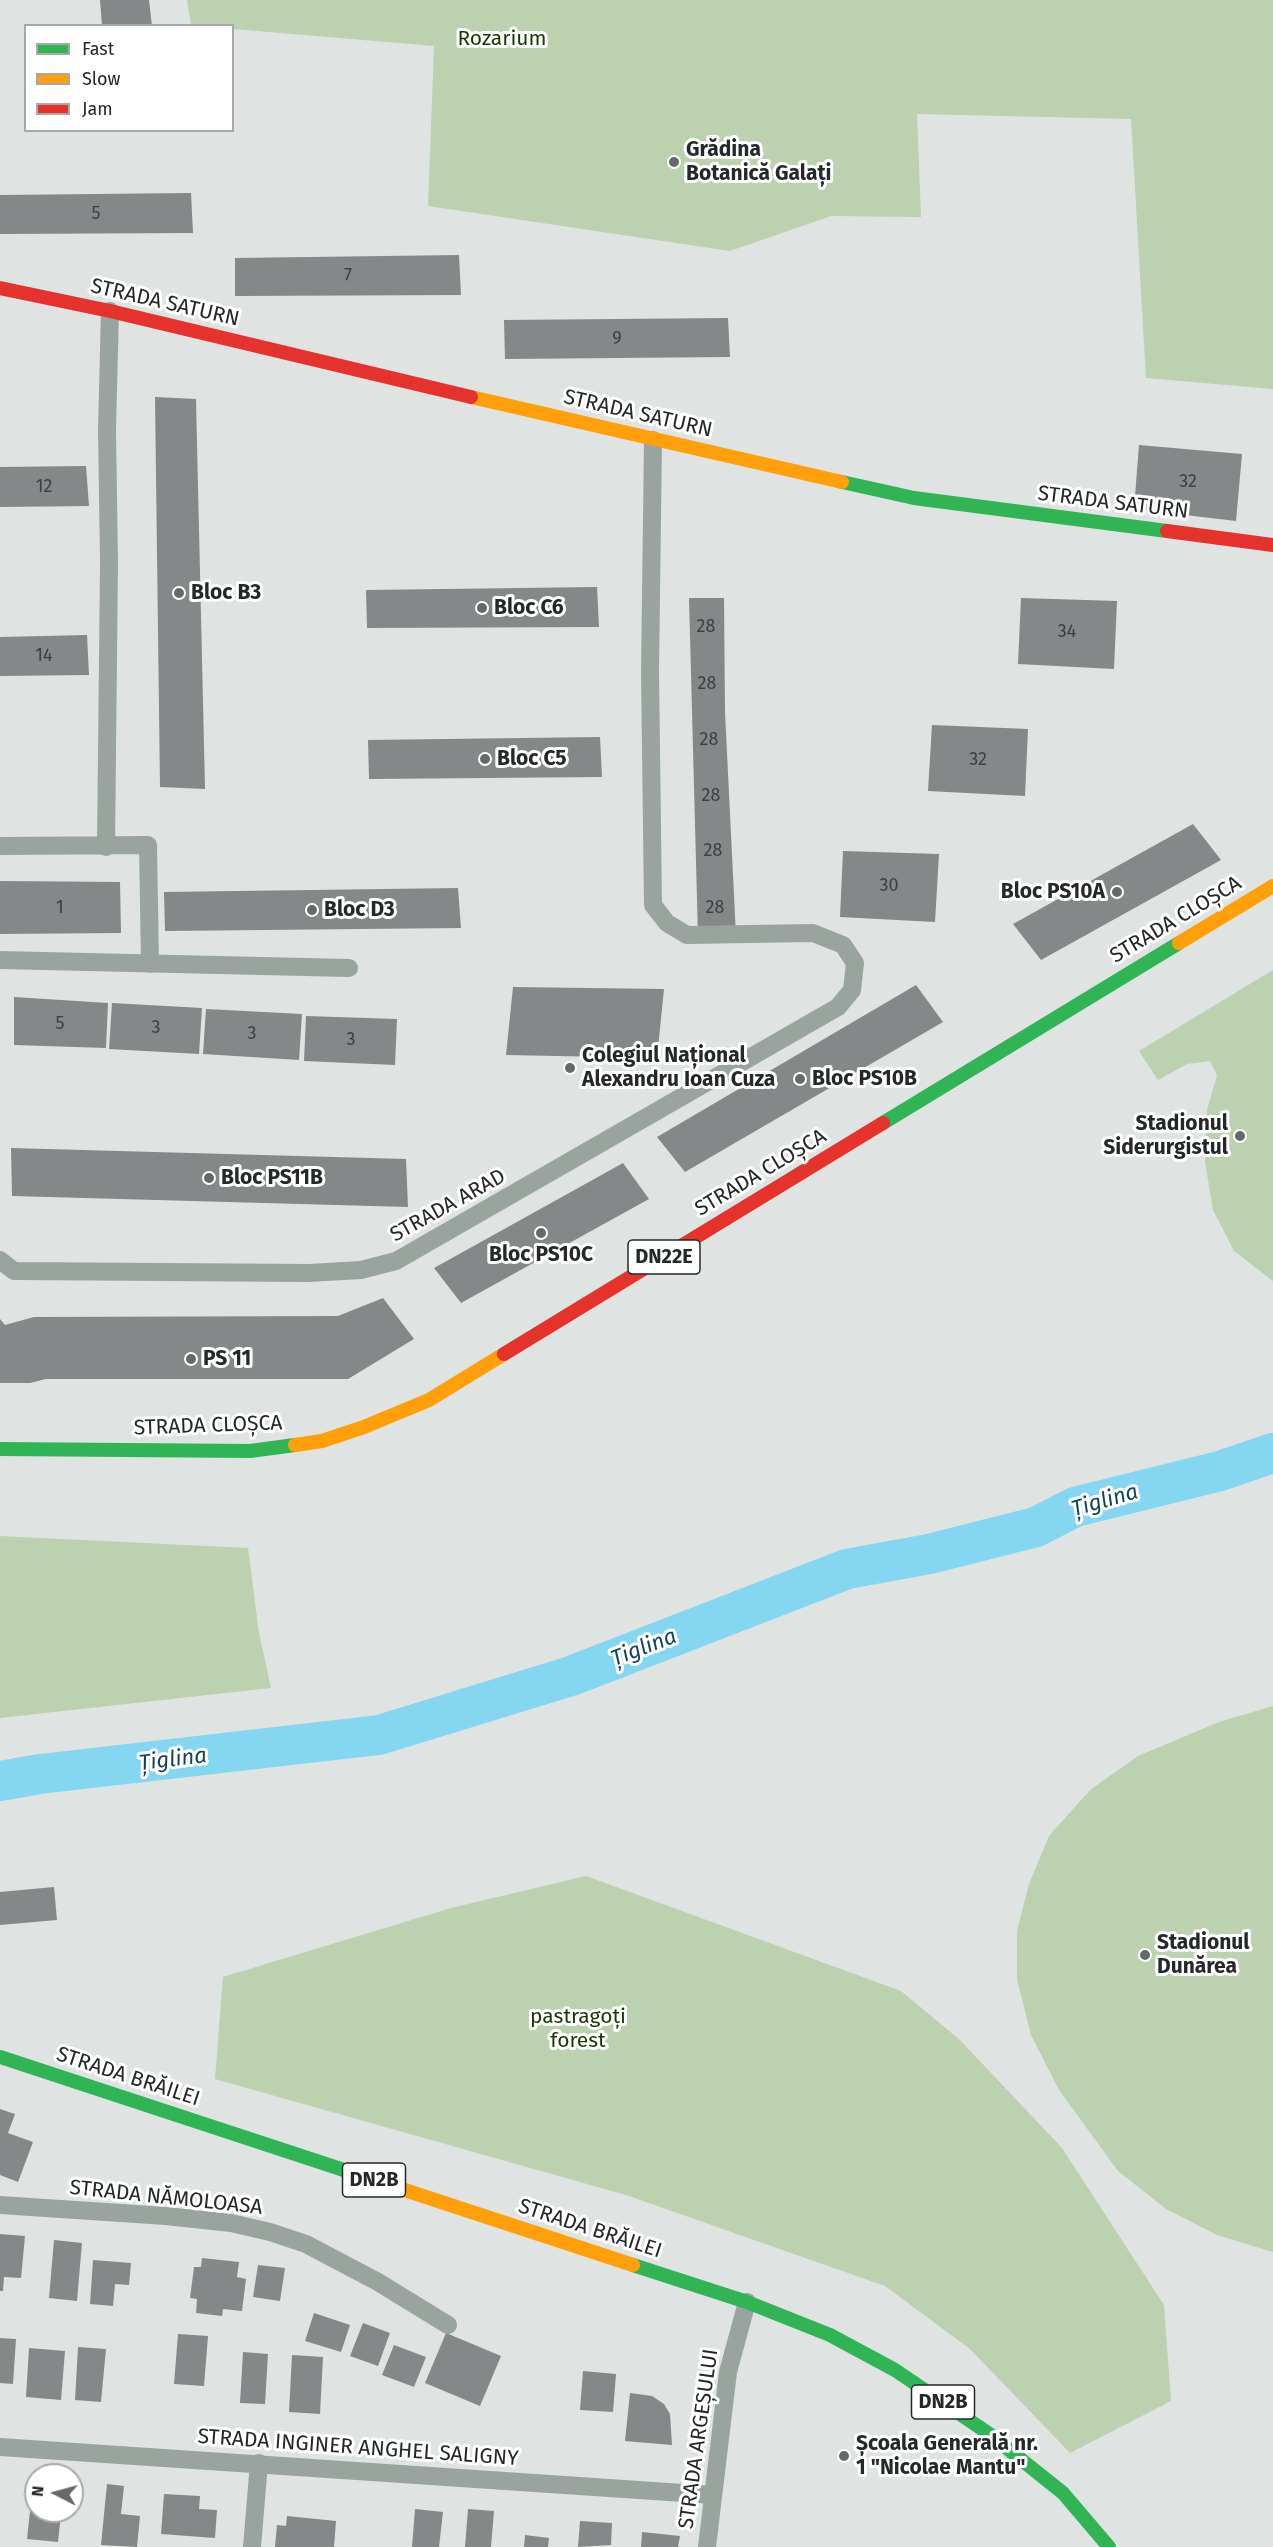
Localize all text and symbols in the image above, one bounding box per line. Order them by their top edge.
legend [24,24,234,132]
park label: Rozarium [457,26,547,52]
text: Fast [82,38,114,60]
text: Slow [82,68,120,90]
text: Jam [82,98,113,120]
place label: Grădina Botanică Galați [686,137,831,187]
marker: Grădina Botanică Galați [667,155,681,169]
house number: 5 [91,203,101,225]
house number: 7 [344,265,352,287]
street label: STRADA SATURN [88,274,242,332]
house number: 9 [612,328,622,350]
street label: STRADA SATURN [561,385,715,443]
house number: 32 [1179,471,1197,493]
house number: 12 [36,476,52,498]
street label: STRADA SATURN [1036,481,1190,525]
place label: Bloc B3 [191,580,261,606]
marker: Bloc B3 [172,586,186,600]
place label: Bloc C6 [494,595,564,621]
marker: Bloc C6 [475,601,489,615]
house number: 28 [697,616,715,638]
house number: 34 [1058,621,1076,643]
house number: 14 [35,645,53,667]
house number: 28 [698,673,716,695]
house number: 28 [700,729,718,751]
place label: Bloc C5 [497,746,567,772]
house number: 32 [969,749,987,771]
marker: Bloc C5 [478,752,492,766]
house number: 28 [702,785,720,807]
house number: 28 [704,840,722,862]
street label: STRADA CLOȘCA [1106,871,1246,969]
house number: 30 [879,875,899,897]
place label: Bloc PS10A [1001,879,1105,905]
marker: Bloc PS10A [1110,885,1124,899]
house number: 1 [56,897,64,919]
place label: Bloc D3 [324,897,395,923]
house number: 28 [706,897,724,919]
marker: Bloc D3 [305,903,319,917]
house number: 5 [55,1013,65,1035]
house number: 3 [152,1017,160,1039]
house number: 3 [248,1023,256,1045]
house number: 3 [347,1029,355,1051]
place label: Colegiul Național Alexandru Ioan Cuza [582,1043,775,1093]
marker: Colegiul Național Alexandru Ioan Cuza [563,1061,577,1075]
place label: Bloc PS10B [812,1066,917,1092]
marker: Bloc PS10B [793,1072,807,1086]
place label: Stadionul Siderurgistul [1103,1111,1228,1161]
street label: STRADA CLOȘCA [691,1124,831,1222]
marker: Stadionul Siderurgistul [1233,1129,1247,1143]
street label: STRADA ARAD [386,1164,510,1248]
place label: Bloc PS11B [221,1165,323,1191]
marker: Bloc PS11B [202,1171,216,1185]
marker: Bloc PS10C [534,1226,548,1240]
road number: DN22E [628,1240,700,1274]
place label: Bloc PS10C [489,1242,593,1268]
place label: PS 11 [203,1346,251,1372]
marker: PS 11 [184,1352,198,1366]
street label: STRADA CLOȘCA [133,1411,283,1441]
water label: Țiglina [1069,1479,1141,1523]
water label: Țiglina [608,1624,680,1672]
water label: Țiglina [138,1743,208,1777]
place label: Stadionul Dunărea [1157,1930,1250,1980]
marker: Stadionul Dunărea [1138,1948,1152,1962]
park label: pastragoți forest [530,2004,626,2054]
street label: STRADA BRĂILEI [53,2042,203,2112]
road number: DN2B [342,2163,406,2197]
street label: STRADA NĂMOLOASA [68,2175,264,2221]
street label: STRADA BRĂILEI [515,2194,665,2264]
street label: STRADA ARGEȘULUI [674,2347,724,2531]
road number: DN2B [912,2385,974,2419]
street label: STRADA INGINER ANGHEL SALIGNY [197,2424,519,2472]
place label: Școala Generală nr. 1 "Nicolae Mantu" [856,2431,1038,2481]
marker: Școala Generală nr. 1 "Nicolae Mantu" [837,2449,851,2463]
north arrow [24,2463,84,2523]
text: N [28,2485,48,2498]

